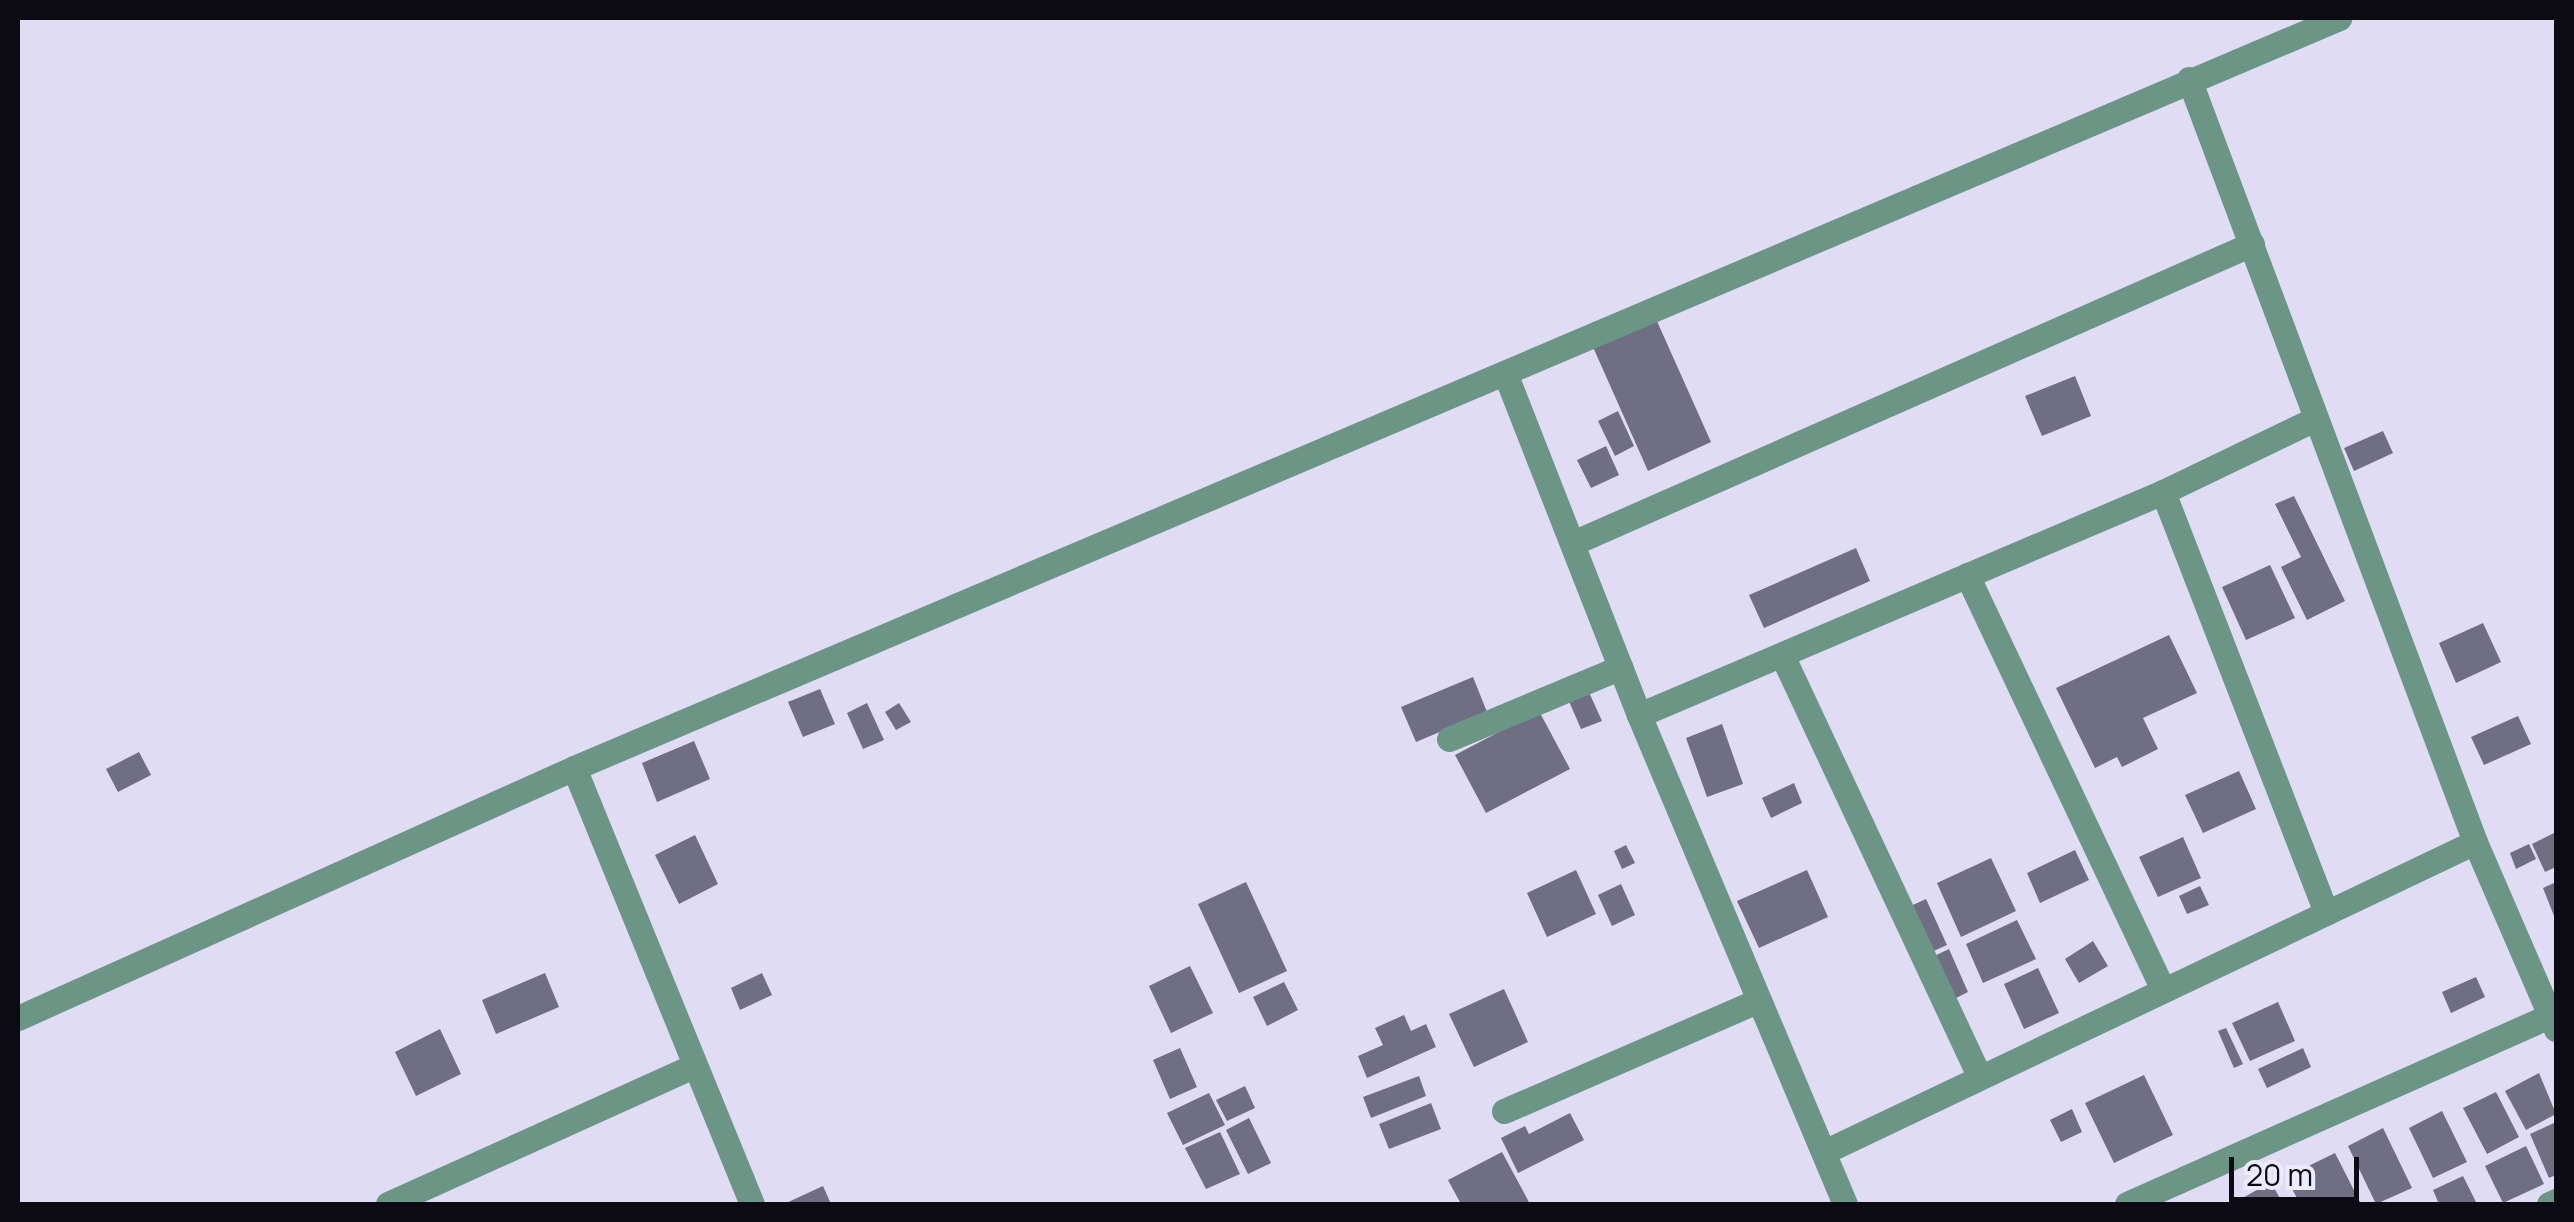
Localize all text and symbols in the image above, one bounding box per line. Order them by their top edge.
scale bar [2234,1137,2364,1199]
text: 20 m [2246,1154,2313,1195]

